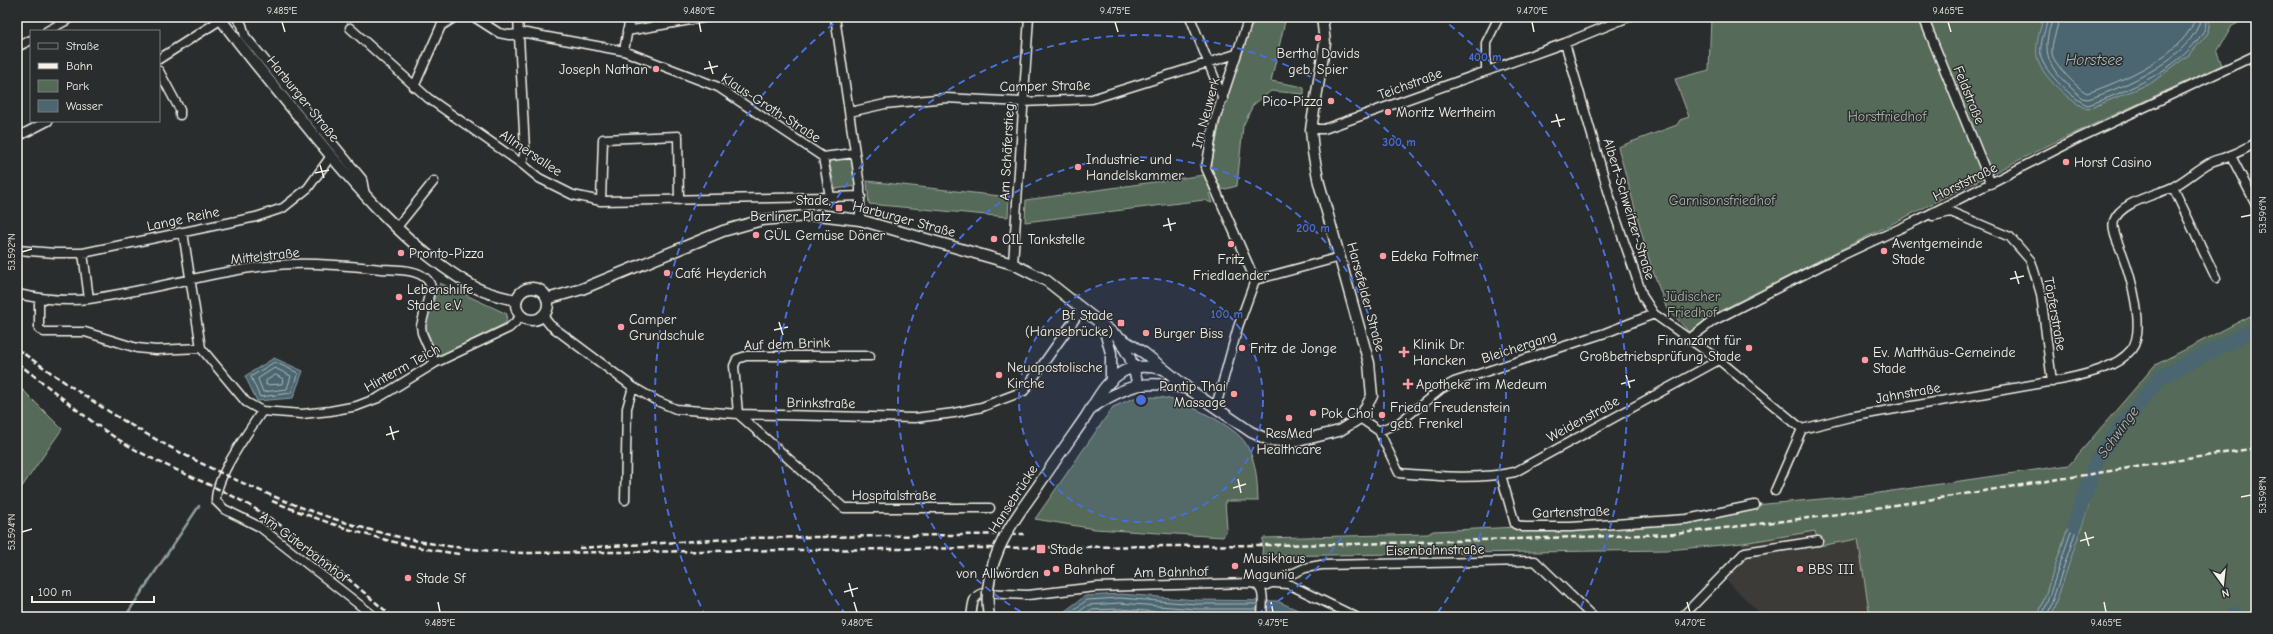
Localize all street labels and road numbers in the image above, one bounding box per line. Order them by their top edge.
street label: Harburger Straße [263,52,343,146]
street label: Feldstraße [1950,63,1988,127]
street label: Teichstraße [1375,64,1445,104]
street label: Klaus-Groth-Straße [718,70,824,146]
street label: Im Neuwerk [1188,76,1224,150]
street label: Camper Straße [999,77,1091,95]
street label: Am Schäferstieg [996,103,1018,201]
street label: Allmersallee [497,126,565,180]
street label: Albert-Schweitzer-Straße [1599,136,1659,282]
street label: Horststraße [1930,159,2000,205]
street label: Harburger Straße [851,197,957,241]
street label: Lange Reihe [145,203,221,235]
street label: Harsefelder Straße [1343,240,1389,354]
street label: Mittelstraße [230,244,300,268]
street label: Töpferstraße [2040,276,2070,352]
street label: Bleichergang [1479,327,1559,367]
street label: Auf dem Brink [743,334,831,354]
street label: Hinterm Teich [361,340,443,396]
street label: Jahnstraße [1874,379,1942,407]
street label: Weidenstraße [1544,392,1622,446]
street label: Brinkstraße [787,394,855,412]
street label: Hansebrücke [985,462,1041,536]
street label: Hospitalstraße [852,487,936,504]
street label: Gartenstraße [1532,502,1610,522]
street label: Am Güterbahnhof [256,508,352,586]
street label: Eisenbahnstraße [1385,541,1485,559]
street label: Am Bahnhof [1134,563,1209,581]

